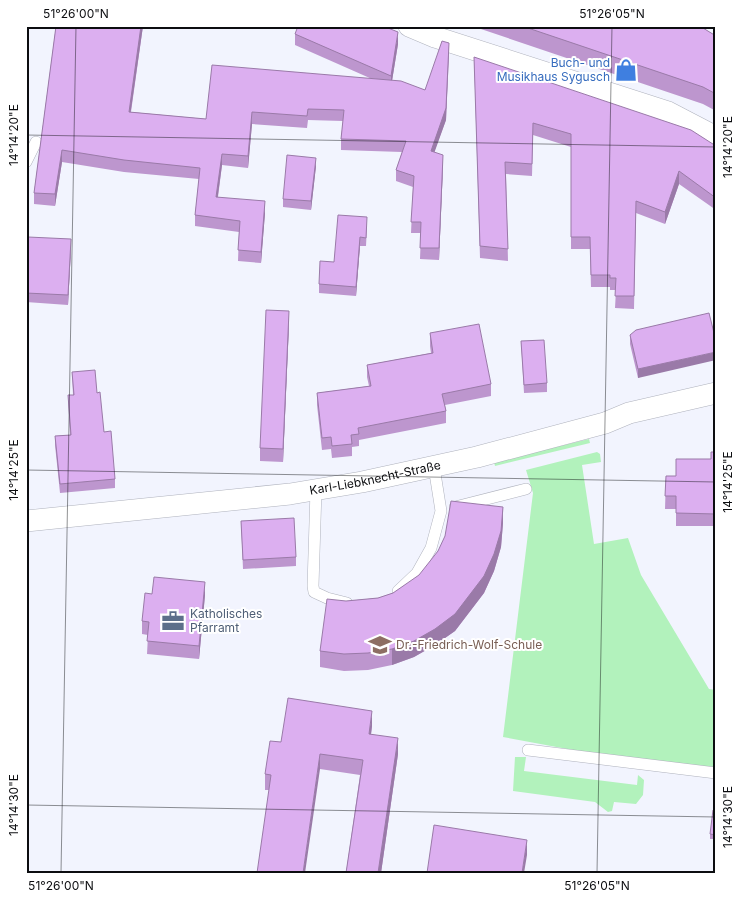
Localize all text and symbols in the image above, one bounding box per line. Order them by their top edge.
text: 51°26'00"N [43,6,109,21]
text: 51°26'05"N [579,6,645,21]
place label: Buch- und Musikhaus Sygusch [497,55,610,84]
shop icon: Buch- und Musikhaus Sygusch [613,57,639,83]
text: 14°14'20"E [6,104,21,166]
text: 14°14'20"E [720,116,735,178]
text: 14°14'25"E [6,439,21,501]
text: 14°14'25"E [720,451,735,513]
street label: Karl-Liebknecht-Straße [308,457,442,498]
place label: Katholisches Pfarramt [190,606,262,635]
office icon: Katholisches Pfarramt [160,608,186,634]
school or university icon: Dr.-Friedrich-Wolf-Schule [367,632,393,658]
place label: Dr.-Friedrich-Wolf-Schule [396,637,542,652]
text: 14°14'30"E [6,774,21,836]
text: 14°14'30"E [720,786,735,848]
text: 51°26'00"N [28,878,94,893]
text: 51°26'05"N [564,878,630,893]

